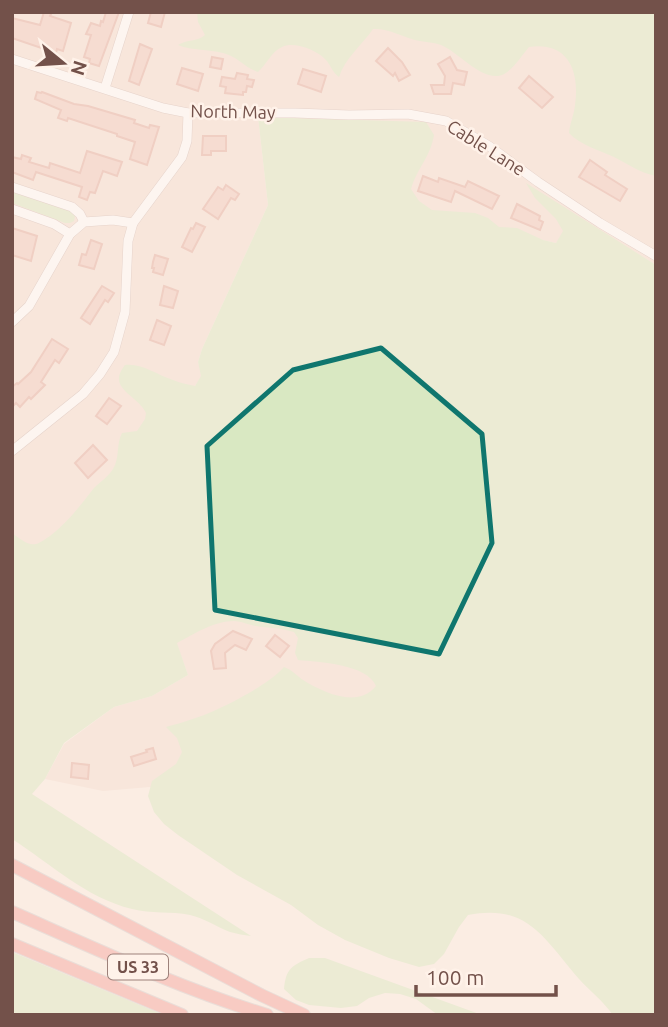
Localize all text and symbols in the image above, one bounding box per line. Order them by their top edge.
north arrow [28,28,98,98]
text: N [67,58,92,78]
street label: North May [190,100,276,122]
street label: Cable Lane [444,115,529,179]
road number: US 33 [108,954,168,979]
scale bar [416,954,556,998]
text: 100 m [426,965,484,989]

